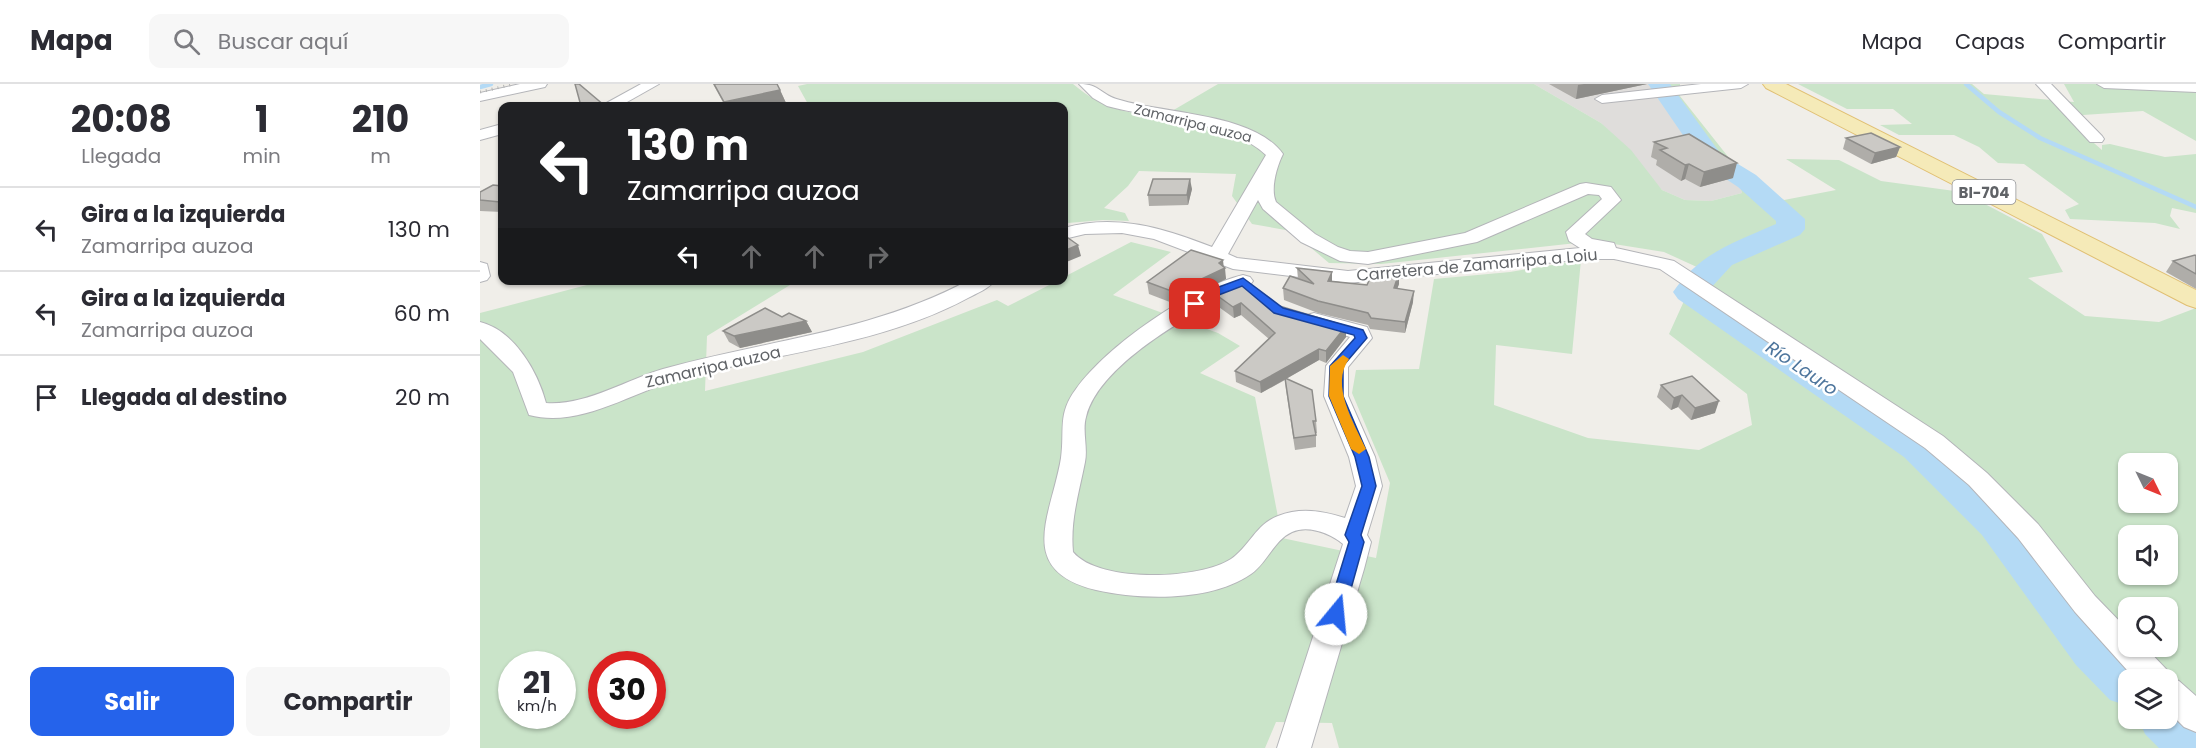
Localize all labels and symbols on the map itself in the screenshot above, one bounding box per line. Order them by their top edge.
street label: Zamarripa auzoa [1132,99,1254,147]
road number: BI-704 [1952,180,2016,204]
street label: Carretera de Zamarripa a Loiu [1356,243,1598,287]
pin [1169,278,1220,329]
water label: Río Lauro [1761,335,1843,401]
street label: Zamarripa auzoa [643,340,783,394]
north arrow [2118,453,2178,513]
position arrow [1304,582,1368,646]
speed limit sign: 30 [588,651,666,729]

